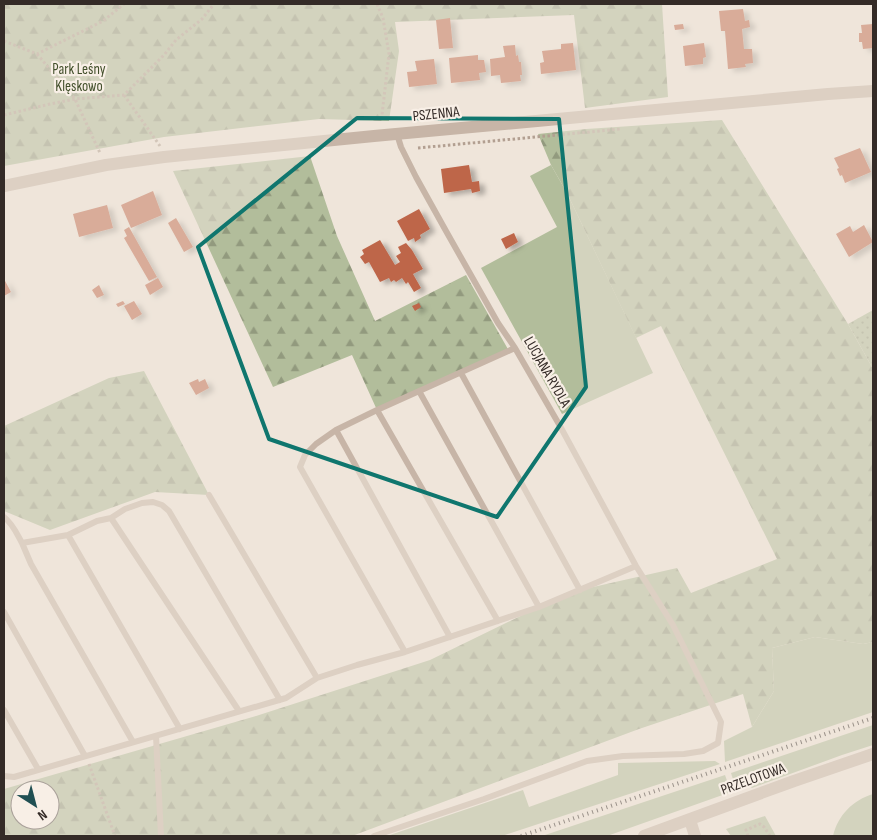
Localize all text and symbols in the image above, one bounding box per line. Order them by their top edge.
park label: Park Leśny Klęskowo [52,60,106,96]
street label: PSZENNA [412,102,461,126]
street label: LUCJANA RYDLA [519,333,575,411]
street label: PRZELOTOWA [718,758,788,799]
north arrow [10,780,60,830]
text: N [34,806,50,824]

